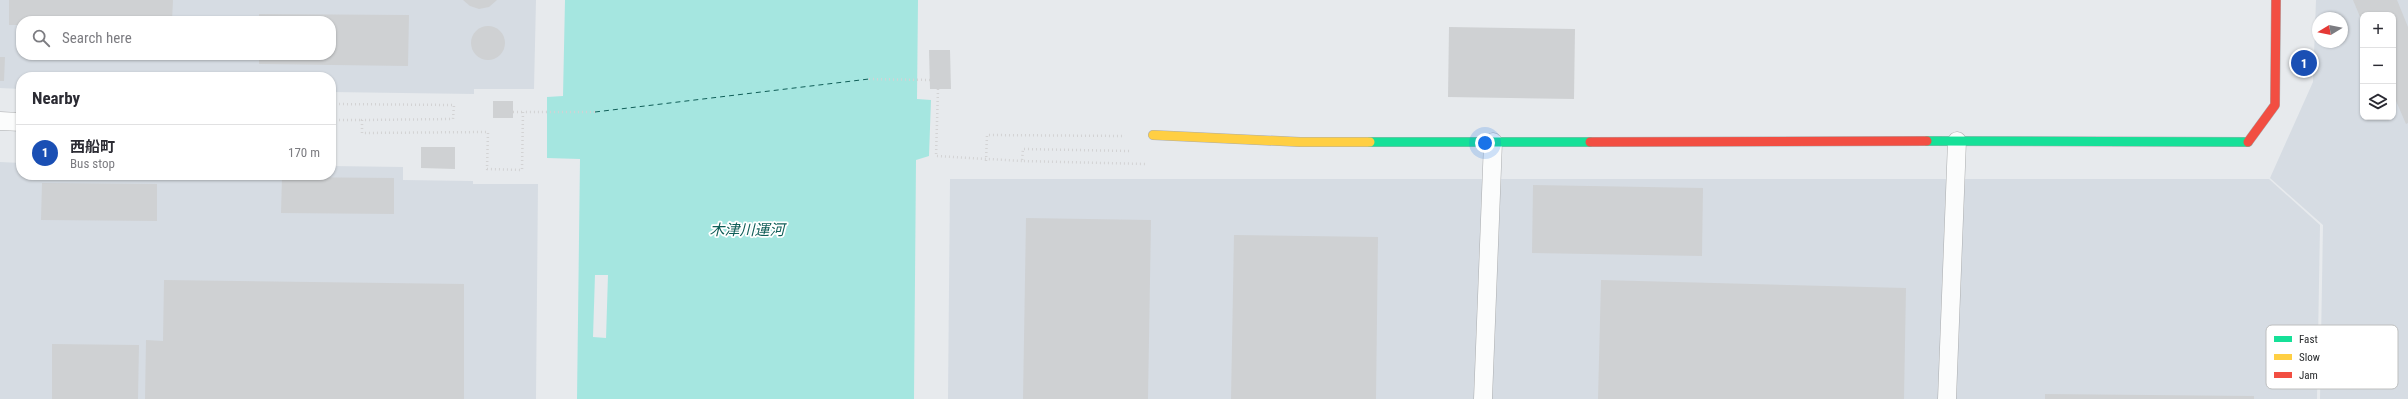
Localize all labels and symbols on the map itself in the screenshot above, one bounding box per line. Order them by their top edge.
north arrow [2312,12,2348,48]
pin: 1 [2291,48,2317,78]
your location [1475,133,1495,153]
water label: 木津川運河 [709,221,787,239]
legend [2266,325,2398,389]
text: Fast [2299,333,2318,346]
text: Slow [2299,351,2320,364]
text: Jam [2299,369,2318,382]

